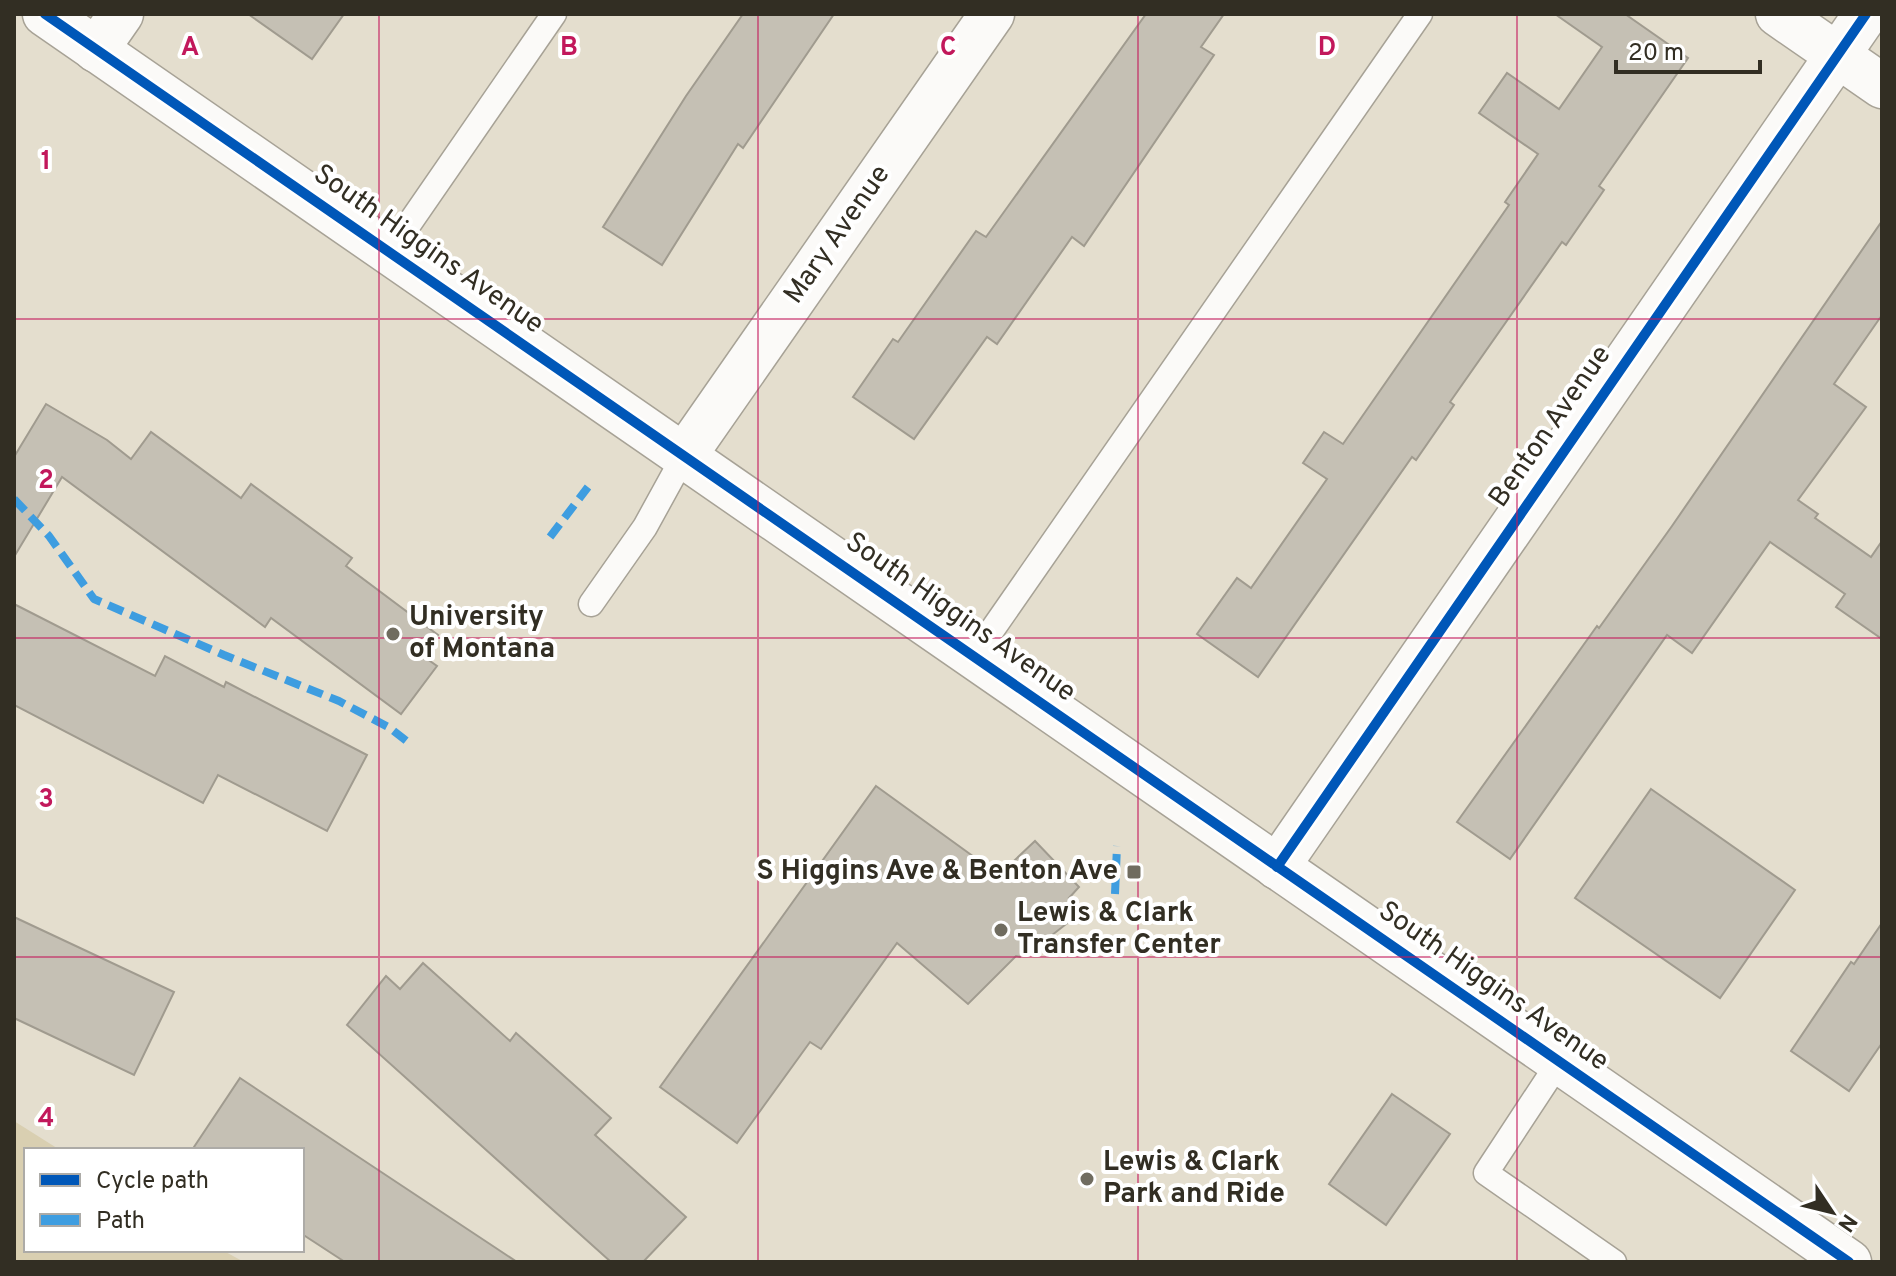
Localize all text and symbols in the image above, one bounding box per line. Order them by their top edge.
scale bar [1616,24,1760,74]
text: A [181,32,199,65]
text: B [560,32,578,65]
text: C [940,32,956,65]
text: D [1318,32,1336,65]
text: 20 m [1628,39,1684,69]
text: 1 [41,146,51,179]
street label: South Higgins Avenue [306,157,550,343]
street label: Mary Avenue [777,158,899,312]
street label: Benton Avenue [1482,339,1620,515]
text: 2 [38,465,54,498]
street label: South Higgins Avenue [838,525,1082,711]
place label: University of Montana [409,600,555,668]
marker: University of Montana [384,625,402,643]
text: 3 [38,784,54,817]
place label: S Higgins Ave & Benton Ave [757,854,1118,890]
marker: S Higgins Ave & Benton Ave [1125,863,1143,881]
street label: South Higgins Avenue [1371,894,1615,1080]
place label: Lewis & Clark Transfer Center [1017,896,1221,964]
marker: Lewis & Clark Transfer Center [992,921,1010,939]
text: 4 [38,1103,54,1136]
place label: Lewis & Clark Park and Ride [1103,1145,1285,1213]
legend [24,1148,304,1252]
text: Cycle path [96,1167,209,1197]
marker: Lewis & Clark Park and Ride [1078,1170,1096,1188]
north arrow [1792,1172,1872,1252]
text: Path [96,1207,145,1237]
text: N [1831,1208,1862,1236]

